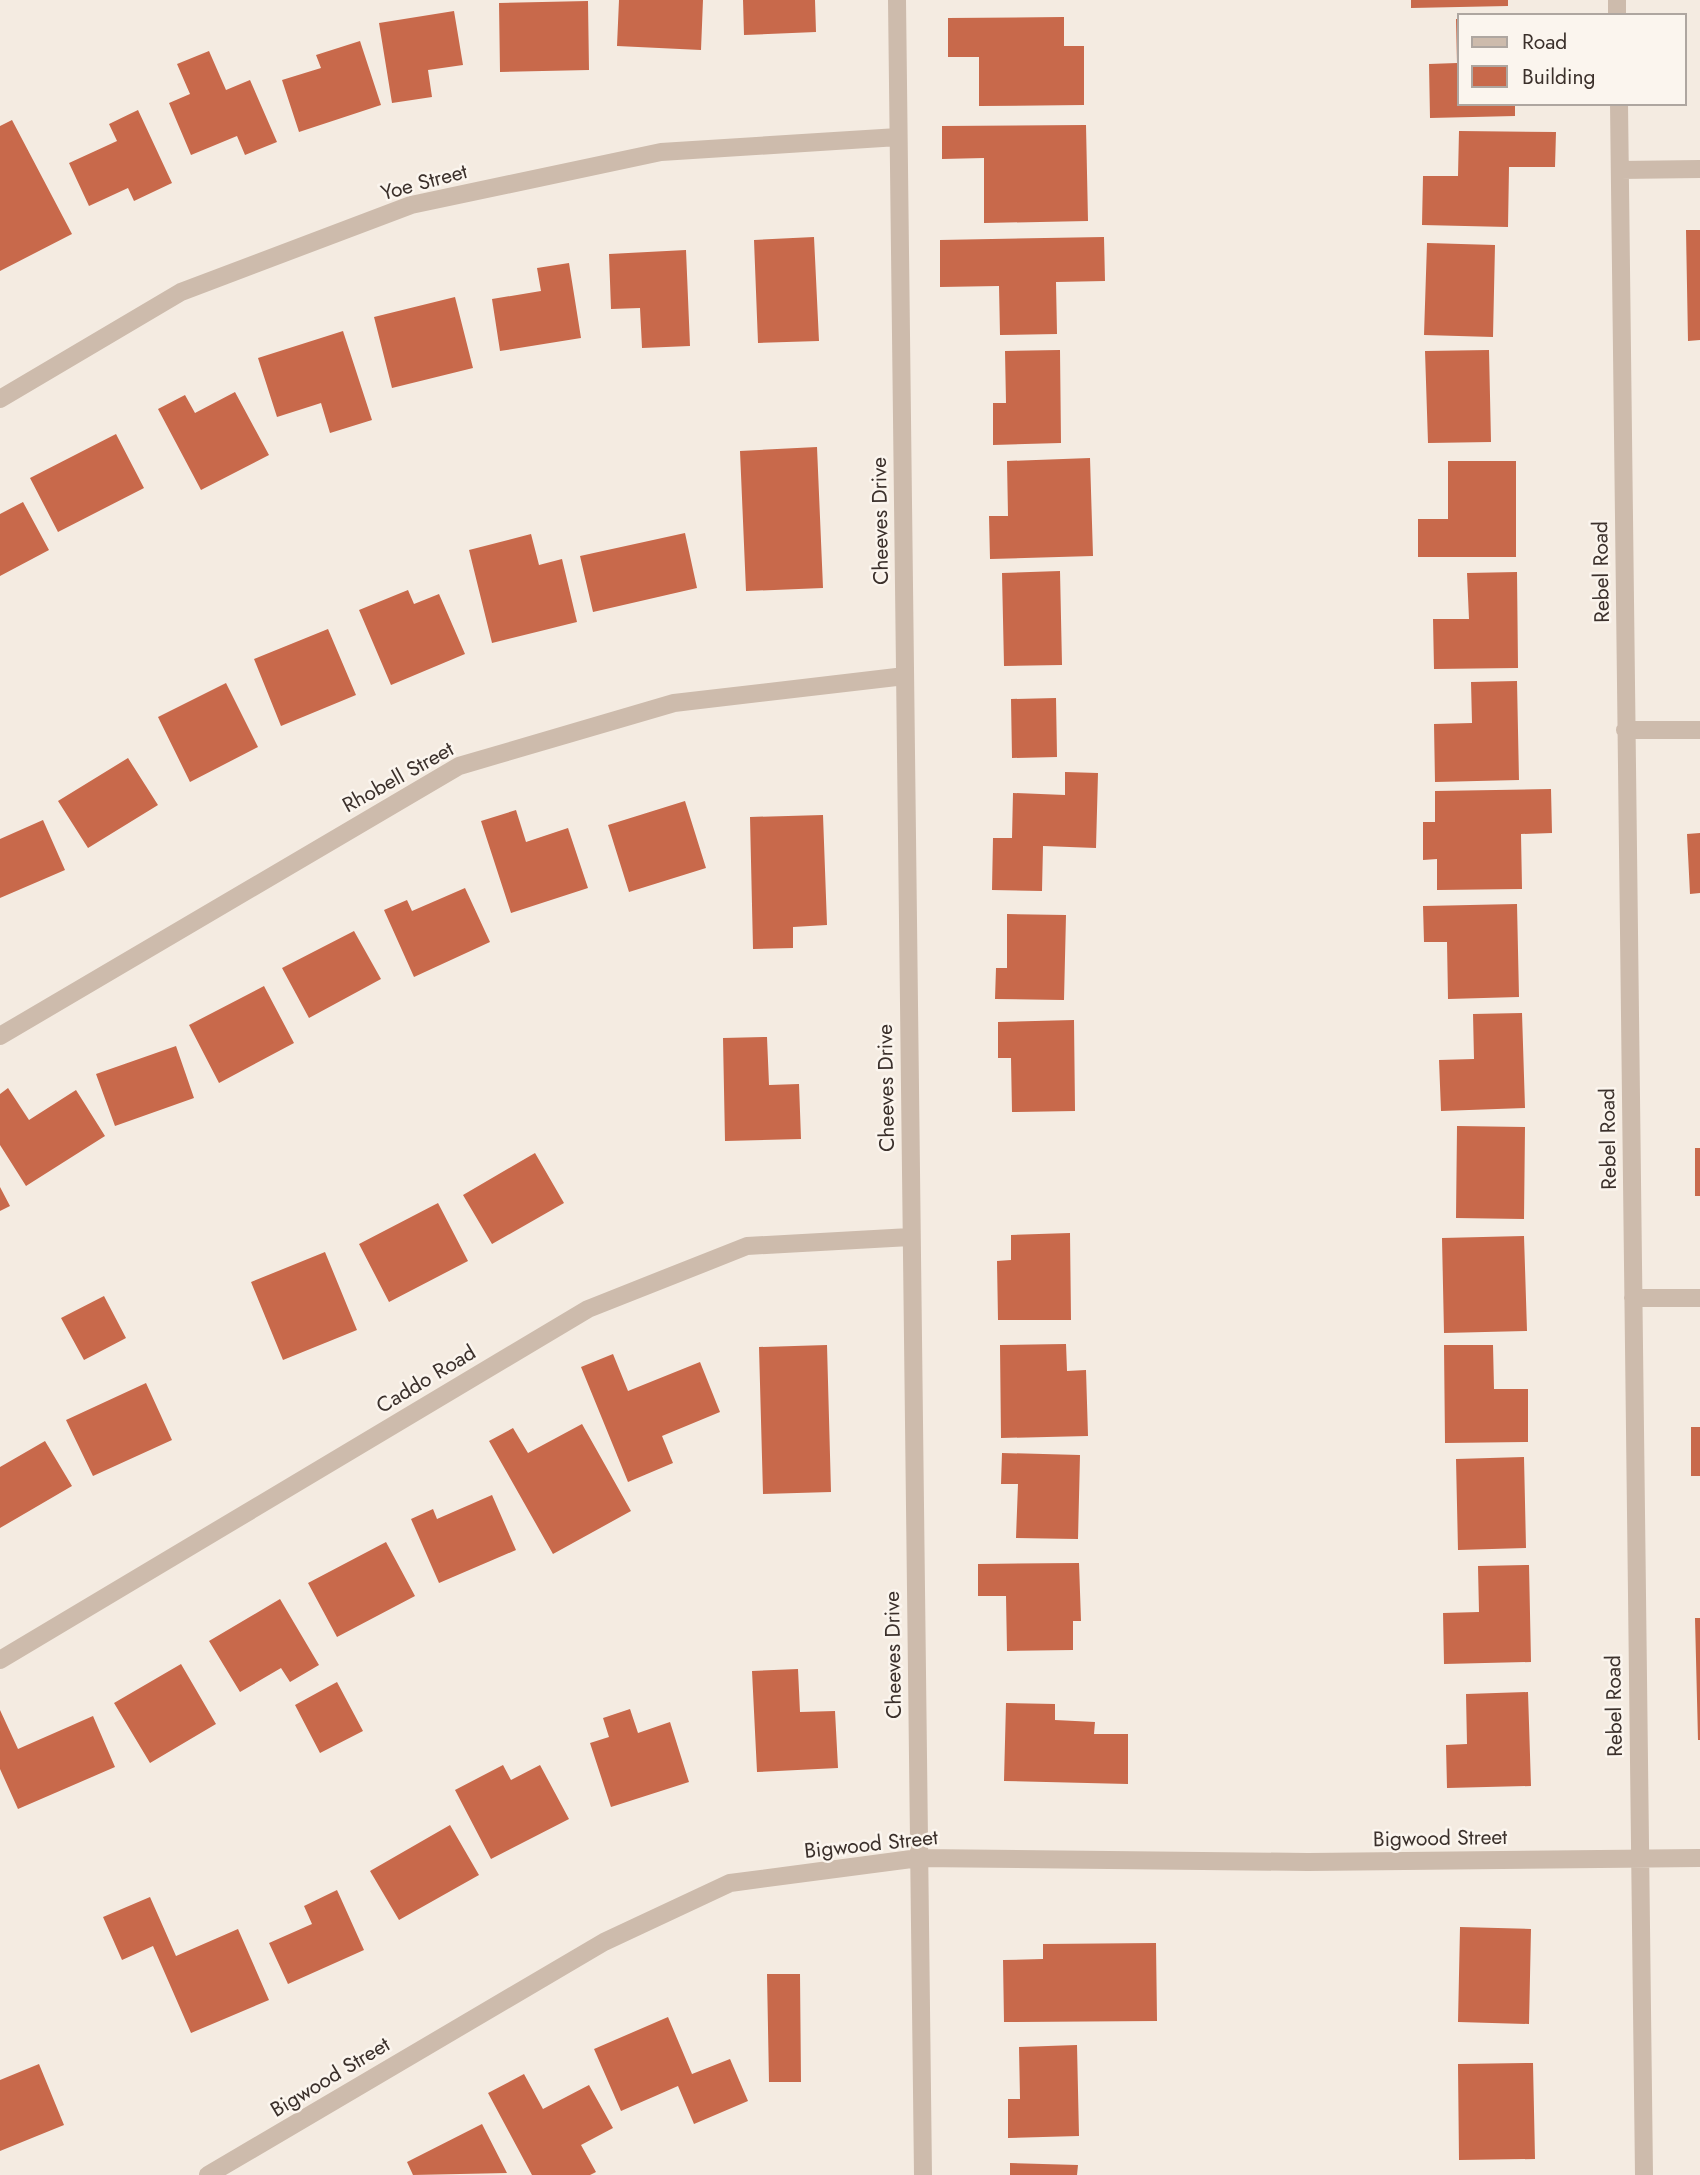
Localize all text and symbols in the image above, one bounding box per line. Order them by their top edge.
legend [1458,14,1686,105]
text: Road [1522,27,1567,57]
text: Building [1522,62,1595,92]
street label: Yoe Street [377,156,471,208]
street label: Cheeves Drive [864,457,896,585]
street label: Rebel Road [1585,521,1617,623]
street label: Rhobell Street [337,734,459,820]
street label: Cheeves Drive [870,1024,902,1152]
street label: Rebel Road [1592,1088,1624,1190]
street label: Caddo Road [370,1337,482,1421]
street label: Cheeves Drive [877,1591,909,1719]
street label: Rebel Road [1598,1655,1630,1757]
street label: Bigwood Street [803,1822,939,1866]
street label: Bigwood Street [1373,1822,1507,1854]
street label: Bigwood Street [265,2030,395,2124]

